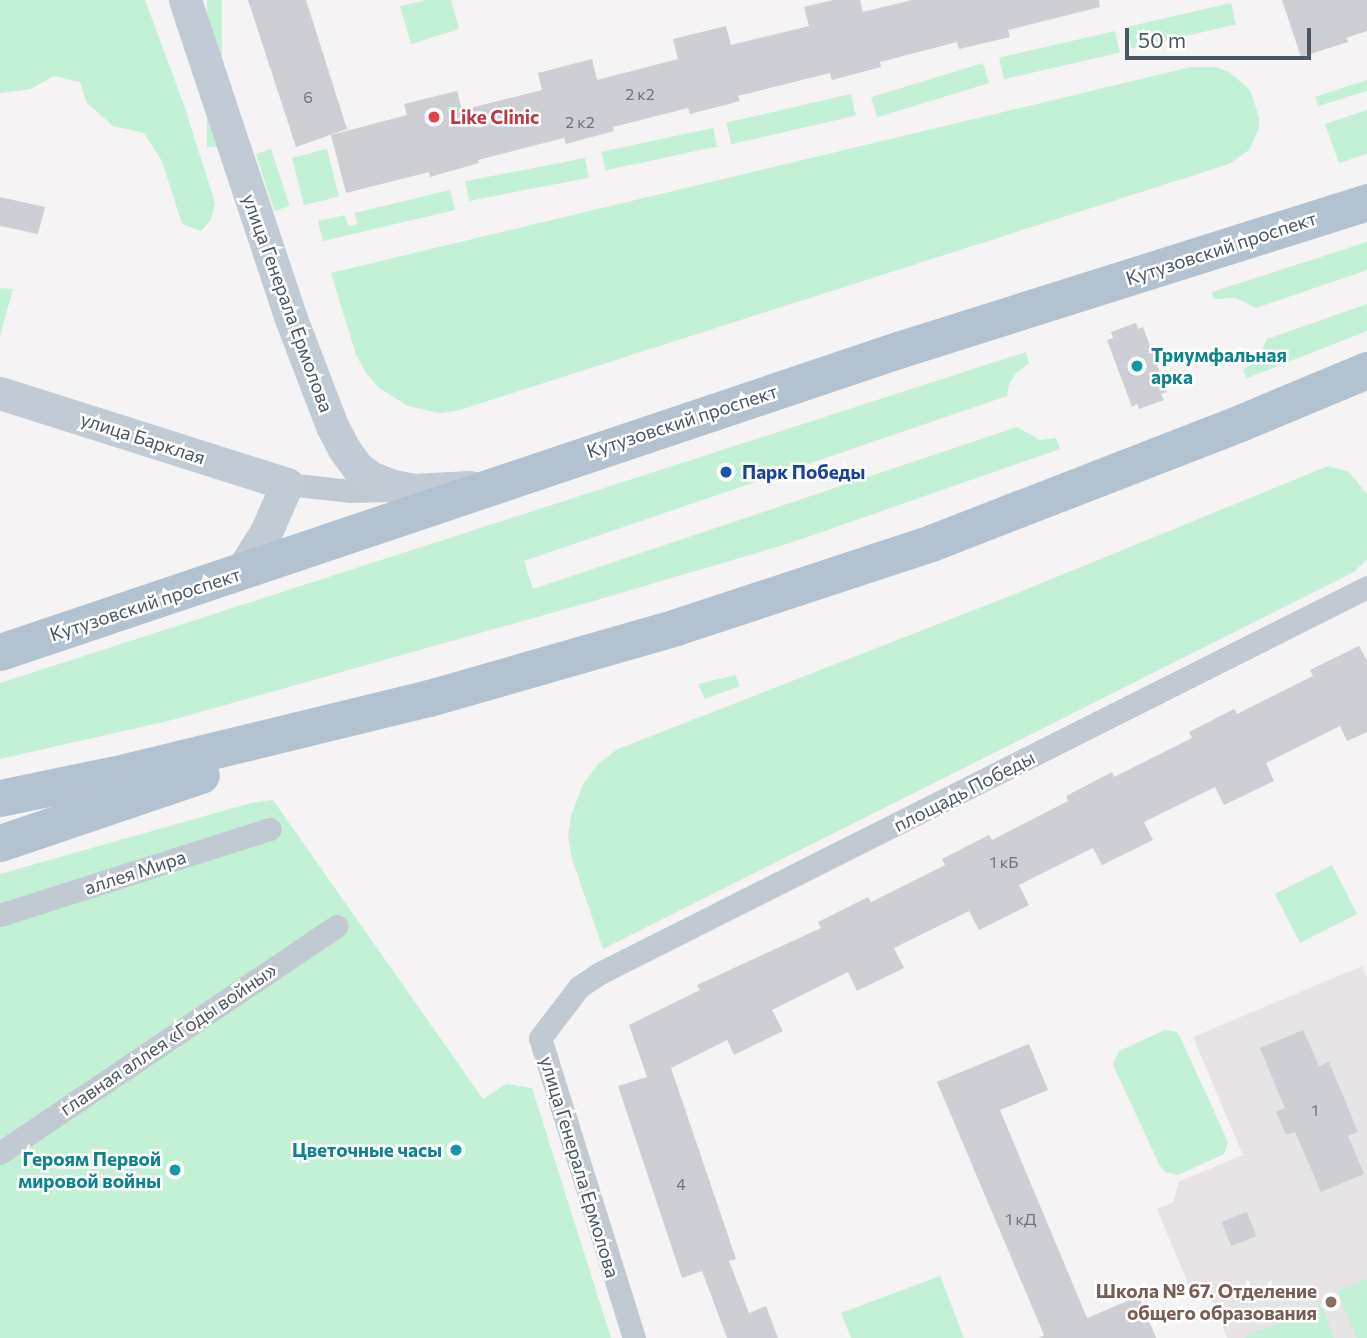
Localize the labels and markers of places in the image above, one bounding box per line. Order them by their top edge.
place label: Like Clinic [450,106,539,128]
marker: Like Clinic [424,107,444,127]
place label: Триумфальная арка [1151,344,1287,388]
marker: Триумфальная арка [1129,358,1145,374]
place label: Парк Победы [742,461,865,483]
marker: Парк Победы [716,462,736,482]
place label: Цветочные часы [292,1139,442,1161]
marker: Цветочные часы [448,1142,464,1158]
place label: Героям Первой мировой войны [18,1148,161,1192]
marker: Героям Первой мировой войны [167,1162,183,1178]
place label: Школа № 67. Отделение общего образования [1096,1280,1317,1324]
marker: Школа № 67. Отделение общего образования [1323,1294,1339,1310]

